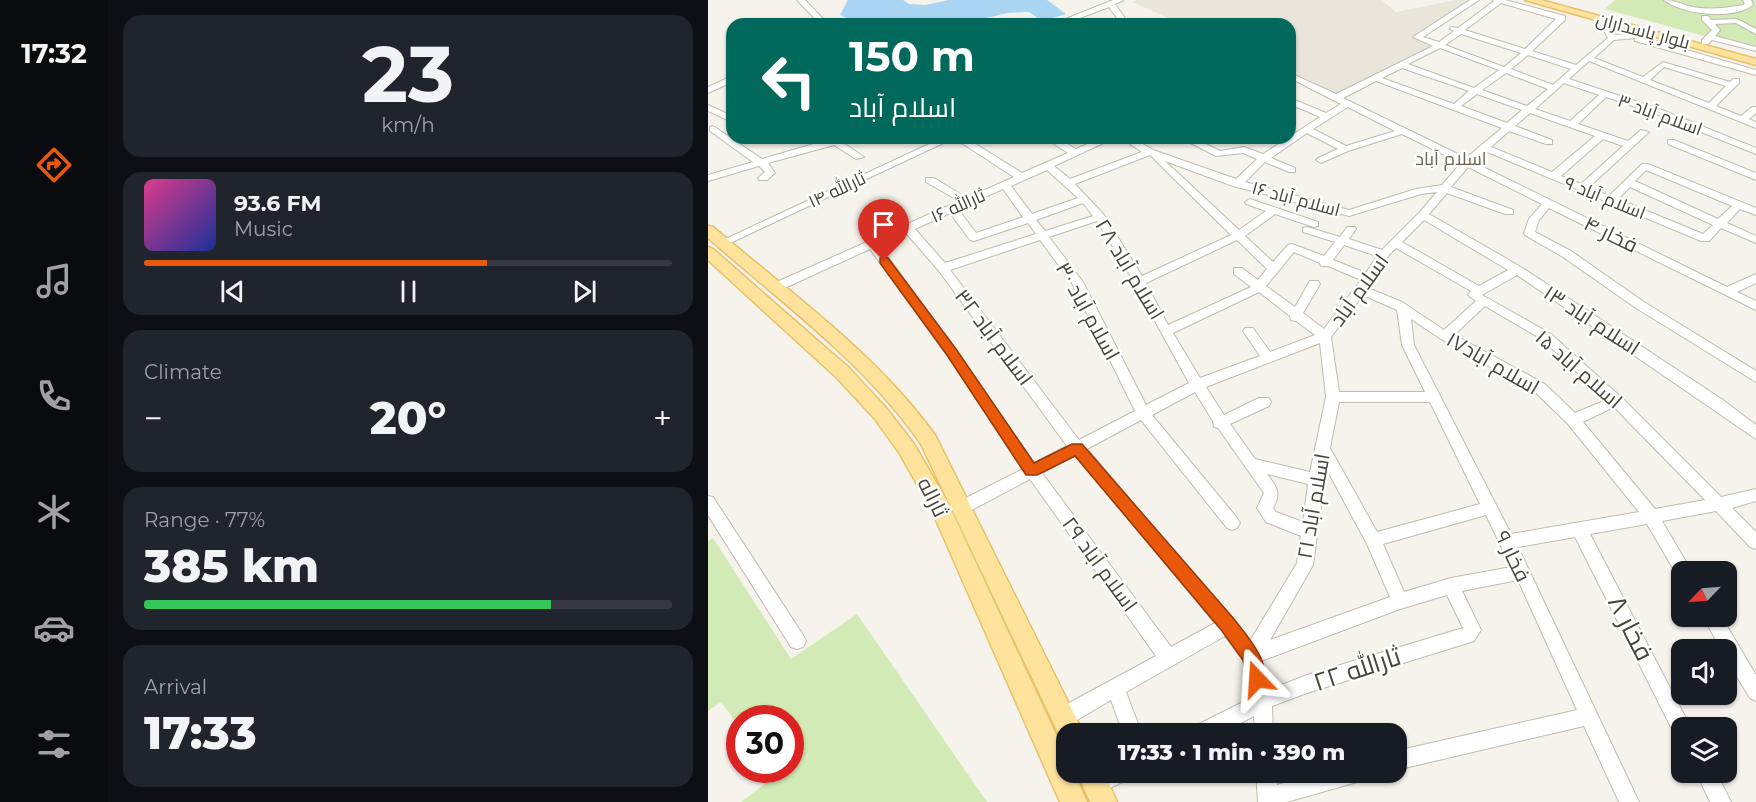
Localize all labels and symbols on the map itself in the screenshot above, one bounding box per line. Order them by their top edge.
street label: بلوار پاسداران [1593,8,1692,55]
street label: اسلام آباد ۳ [1614,90,1705,141]
district label: اسلام آباد [1415,148,1487,171]
street label: ثارالله ۱۴ [804,166,869,213]
street label: اسلام آباد ۹ [1561,172,1649,225]
street label: اسلام آباد ۱۶ [1249,177,1342,222]
street label: ثارالله ۱۶ [927,183,989,228]
pin [858,199,909,261]
street label: فخار ۴ [1580,210,1642,258]
street label: اسلام آباد ۲۸ [1088,214,1170,325]
street label: اسلام آباد [1324,249,1395,332]
street label: اسلام آباد ۳۰ [1049,258,1125,365]
street label: اسلام آباد ۱۳ [1538,280,1645,362]
street label: اسلام آباد ۳۲ [948,284,1038,391]
street label: اسلام آباد ۱۵ [1529,325,1628,415]
street label: اسلام آباد۱۷ [1441,326,1544,401]
street label: اسلام آباد ۲۱ [1291,451,1337,561]
street label: ثاراله [913,473,954,521]
street label: اسلام آباد ۲۹ [1056,512,1143,617]
street label: فخار ۹ [1490,526,1536,586]
north arrow [1671,561,1737,627]
street label: فخار ۸ [1601,590,1661,666]
street label: ثارالله ۲۲ [1309,639,1405,698]
position arrow [1225,647,1289,711]
speed limit sign: 30 [726,705,804,783]

